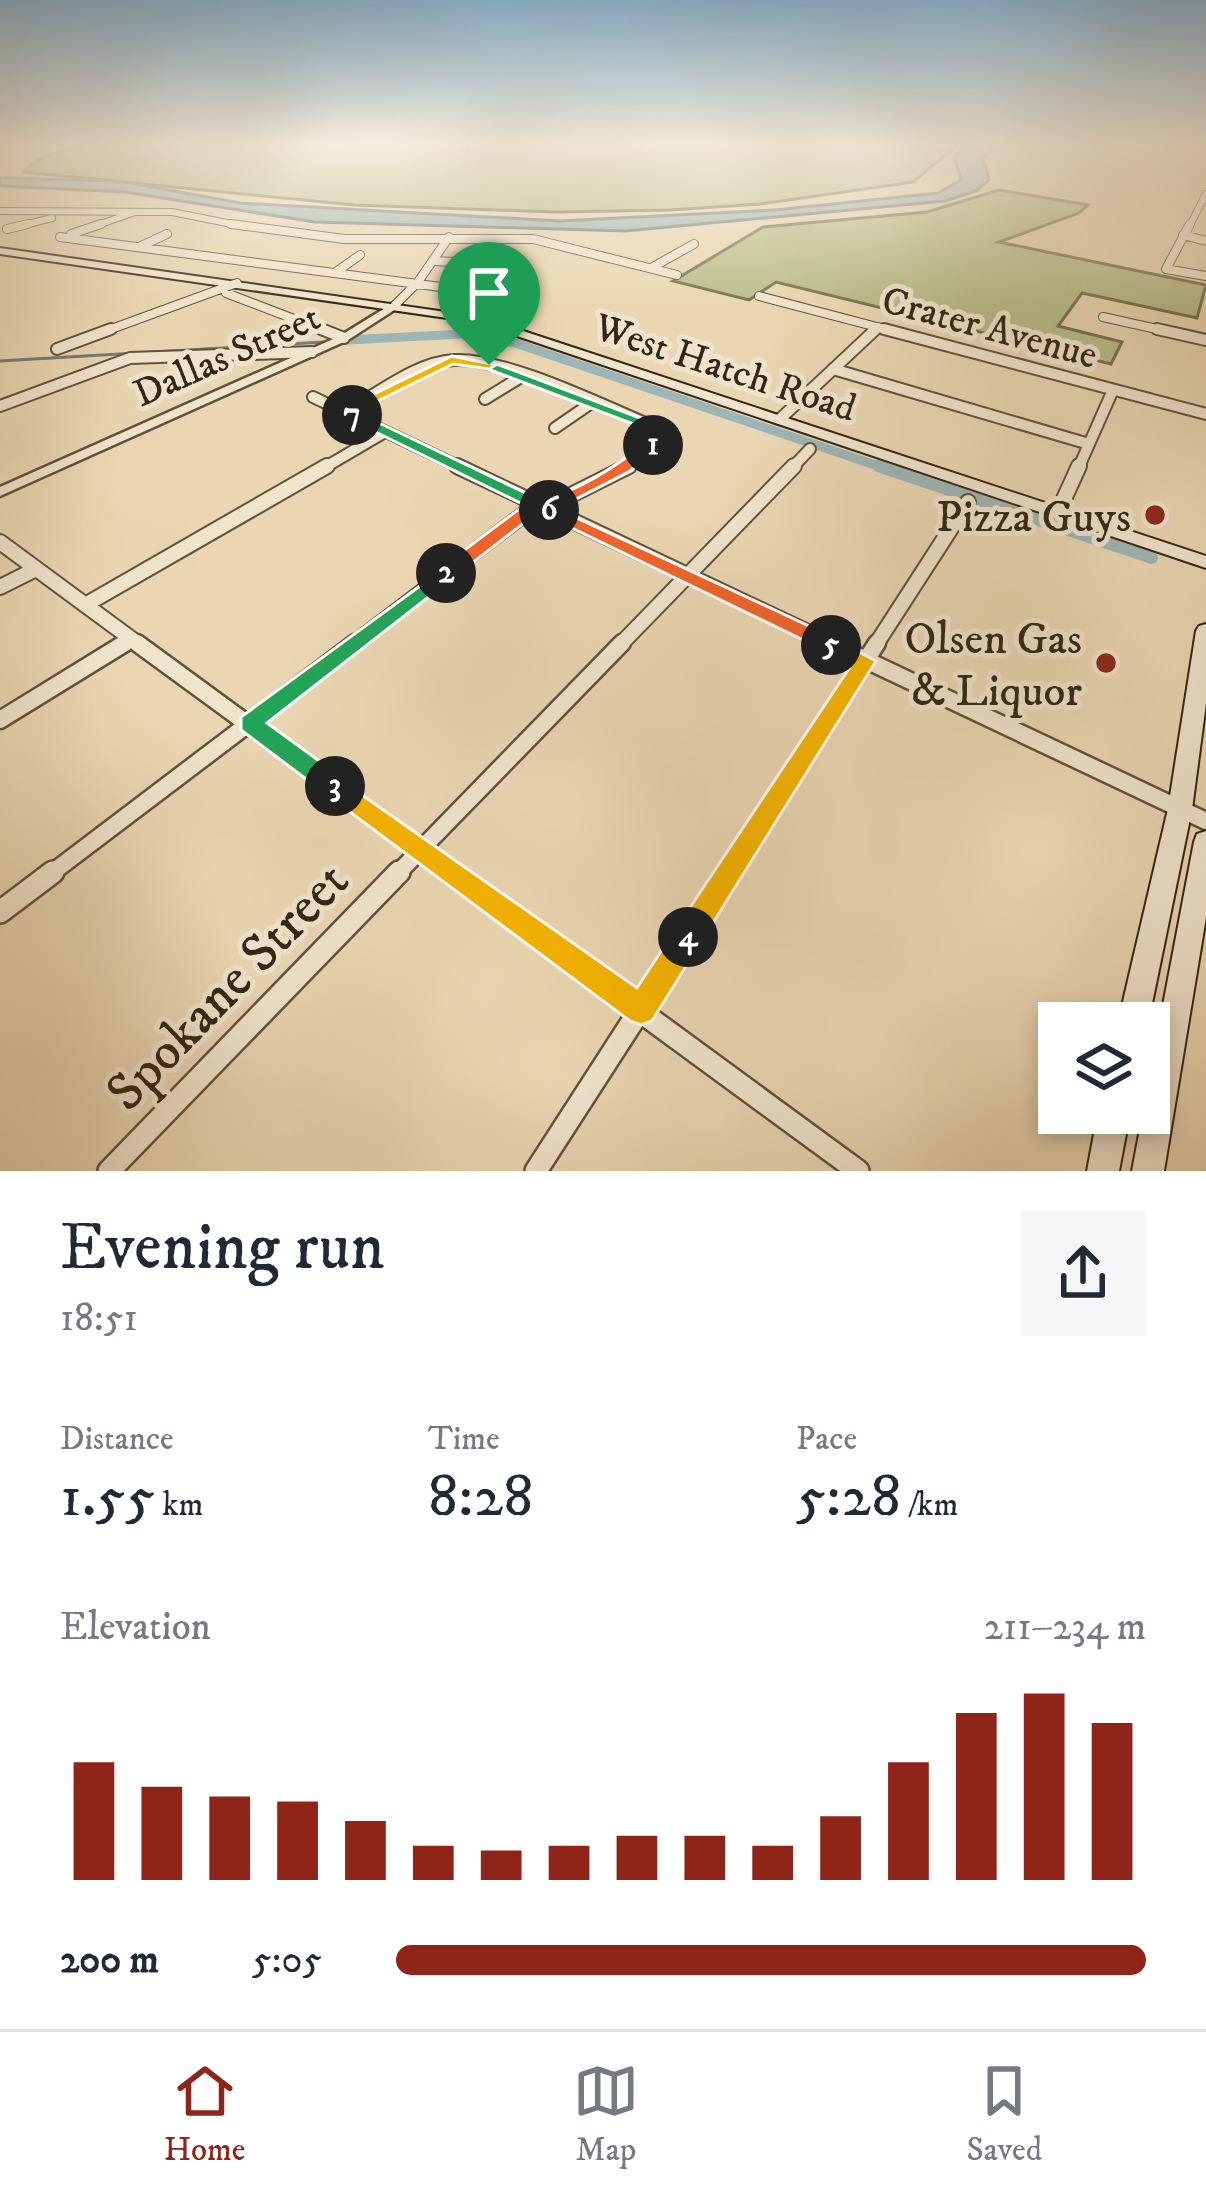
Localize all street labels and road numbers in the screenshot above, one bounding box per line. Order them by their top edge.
street label: Crater Avenue [876,276,1102,381]
street label: Dallas Street [126,293,328,419]
street label: West Hatch Road [587,303,863,434]
street label: Spokane Street [93,849,364,1126]

